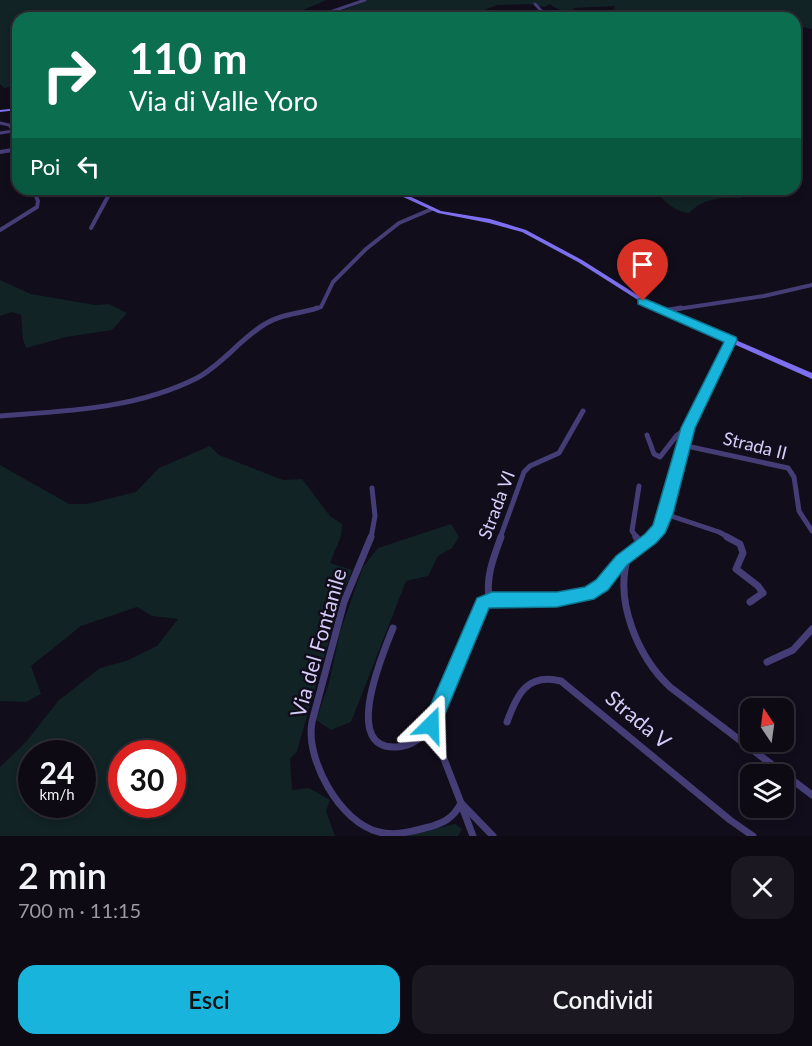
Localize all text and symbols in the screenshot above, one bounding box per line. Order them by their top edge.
text: 110 m [129,33,247,83]
icon: right [30,36,108,114]
text: Via di Valle Yoro [129,84,318,117]
icon: left [72,150,105,183]
text: Poi [30,153,60,180]
pin [617,239,668,301]
icon: arrive [626,248,659,281]
street label: Strada II [721,427,789,464]
street label: Strada VI [473,467,519,542]
street label: Via del Fontanile [284,565,351,720]
street label: Strada V [601,684,677,754]
position arrow [399,693,463,757]
north arrow [740,698,794,752]
map controls [740,698,794,818]
speed limit sign: 30 [108,740,186,818]
text: 24 [40,754,74,790]
button: layers [740,764,794,818]
text: km/h [39,785,75,803]
text: 2 min [18,853,107,897]
button: close [731,856,794,919]
text: 700 m · 11:15 [18,898,141,922]
button: Esci [18,965,400,1034]
button: Condividi [412,965,794,1034]

